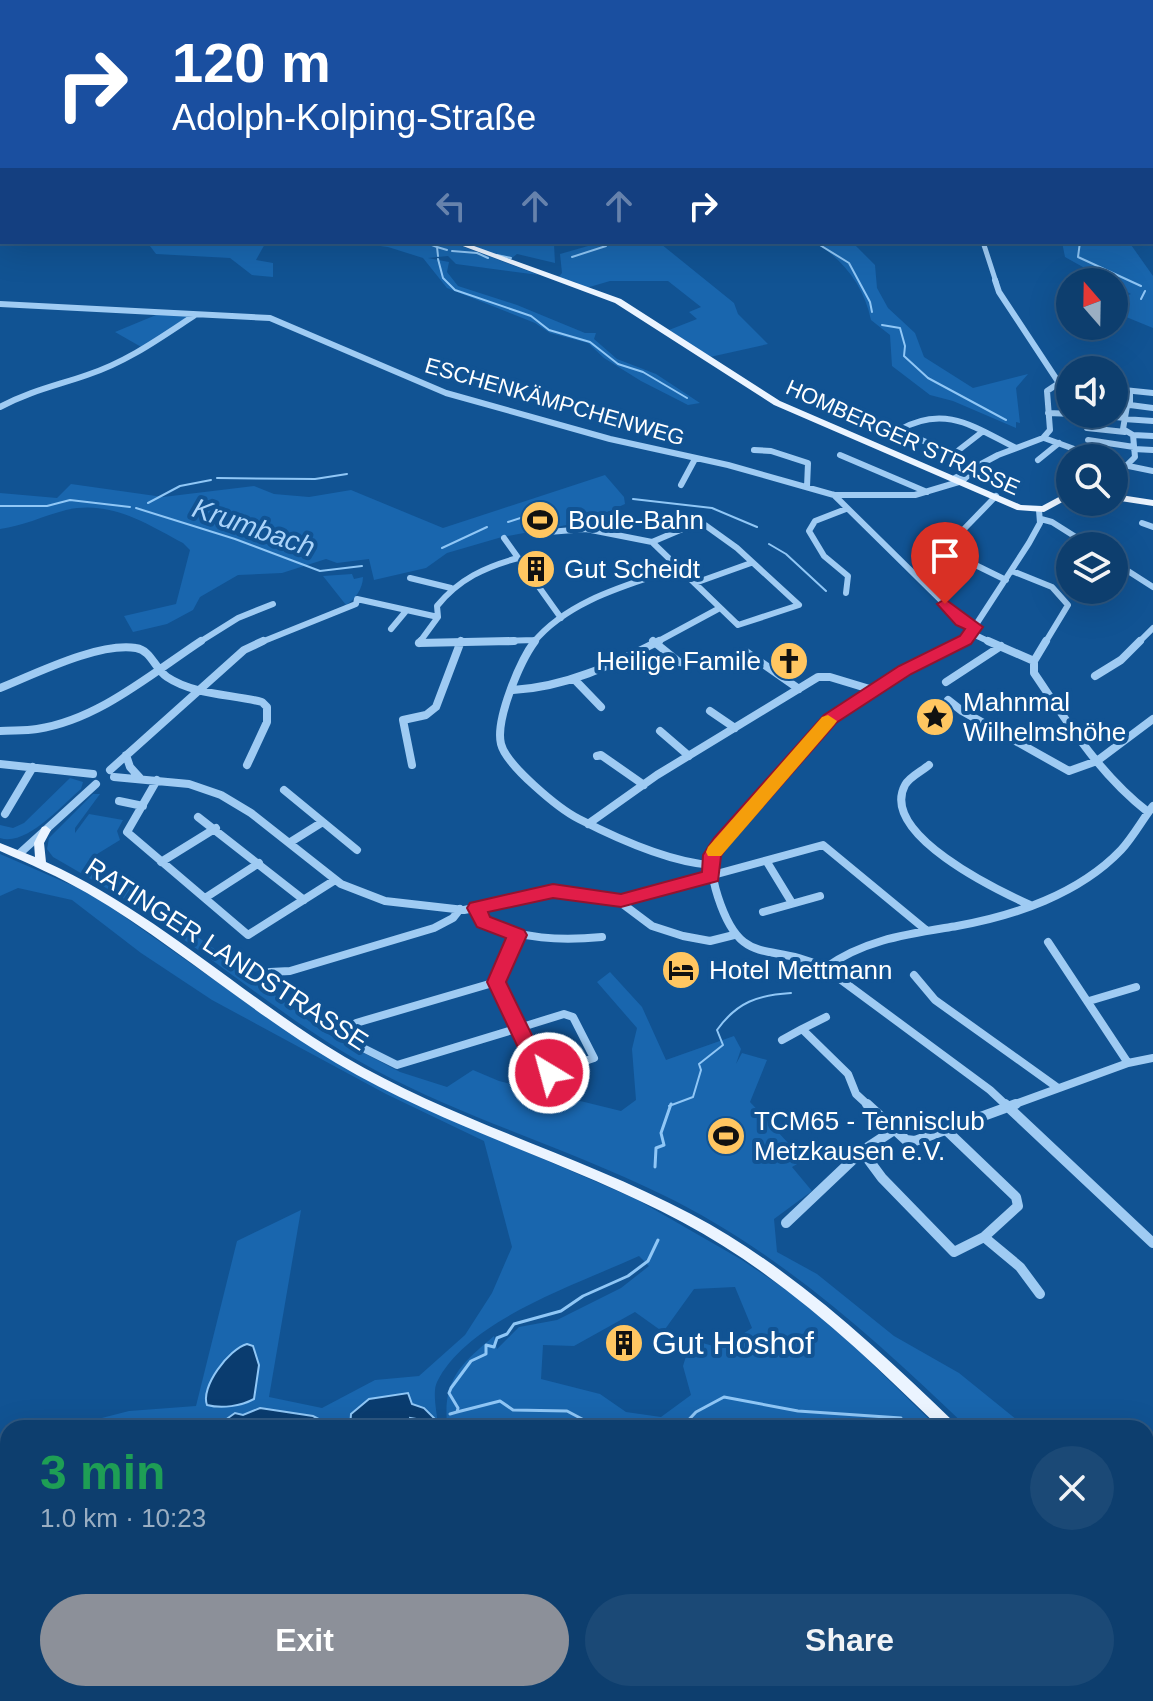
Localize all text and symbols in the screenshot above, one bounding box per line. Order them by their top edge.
text: 120 m [172,31,331,94]
icon: right [40,32,144,136]
text: Adolph-Kolping-Straße [172,97,536,138]
icon: left [429,184,473,228]
icon: ahead [513,184,557,228]
icon: ahead [597,184,641,228]
icon: right [681,184,725,228]
north arrow [1056,268,1128,340]
map controls [1056,268,1128,604]
street label: ESCHENKÄMPCHENWEG [422,352,688,451]
button: sound [1056,356,1128,428]
street label: HOMBERGER STRASSE [782,375,1023,500]
button: search [1056,444,1128,516]
water label: Krumbach [188,492,319,563]
sports icon: Boule-Bahn [519,499,561,541]
place label: Boule-Bahn [568,505,704,535]
pin [911,522,979,604]
button: layers [1056,532,1128,604]
icon: arrive [923,534,967,578]
building icon: Gut Scheidt [515,548,557,590]
place label: Gut Scheidt [564,554,701,584]
church icon: Heilige Famile [768,640,810,682]
place label: Heilige Famile [596,646,761,676]
place label: Mahnmal Wilhelmshöhe [963,687,1126,747]
place icon: Mahnmal Wilhelmshöhe [914,696,956,738]
street label: RATINGER LANDSTRASSE [80,851,374,1057]
hotel icon: Hotel Mettmann [660,949,702,991]
place label: Hotel Mettmann [709,955,893,985]
position arrow [507,1031,591,1115]
place label: TCM65 - Tennisclub Metzkausen e.V. [754,1106,985,1166]
sports icon: TCM65 - Tennisclub Metzkausen e.V. [705,1115,747,1157]
building icon: Gut Hoshof [603,1322,645,1364]
place label: Gut Hoshof [652,1325,814,1361]
text: 3 min [40,1446,165,1499]
button: close [1030,1446,1114,1530]
text: 1.0 km · 10:23 [40,1503,206,1533]
button: Exit [40,1594,569,1686]
button: Share [585,1594,1114,1686]

